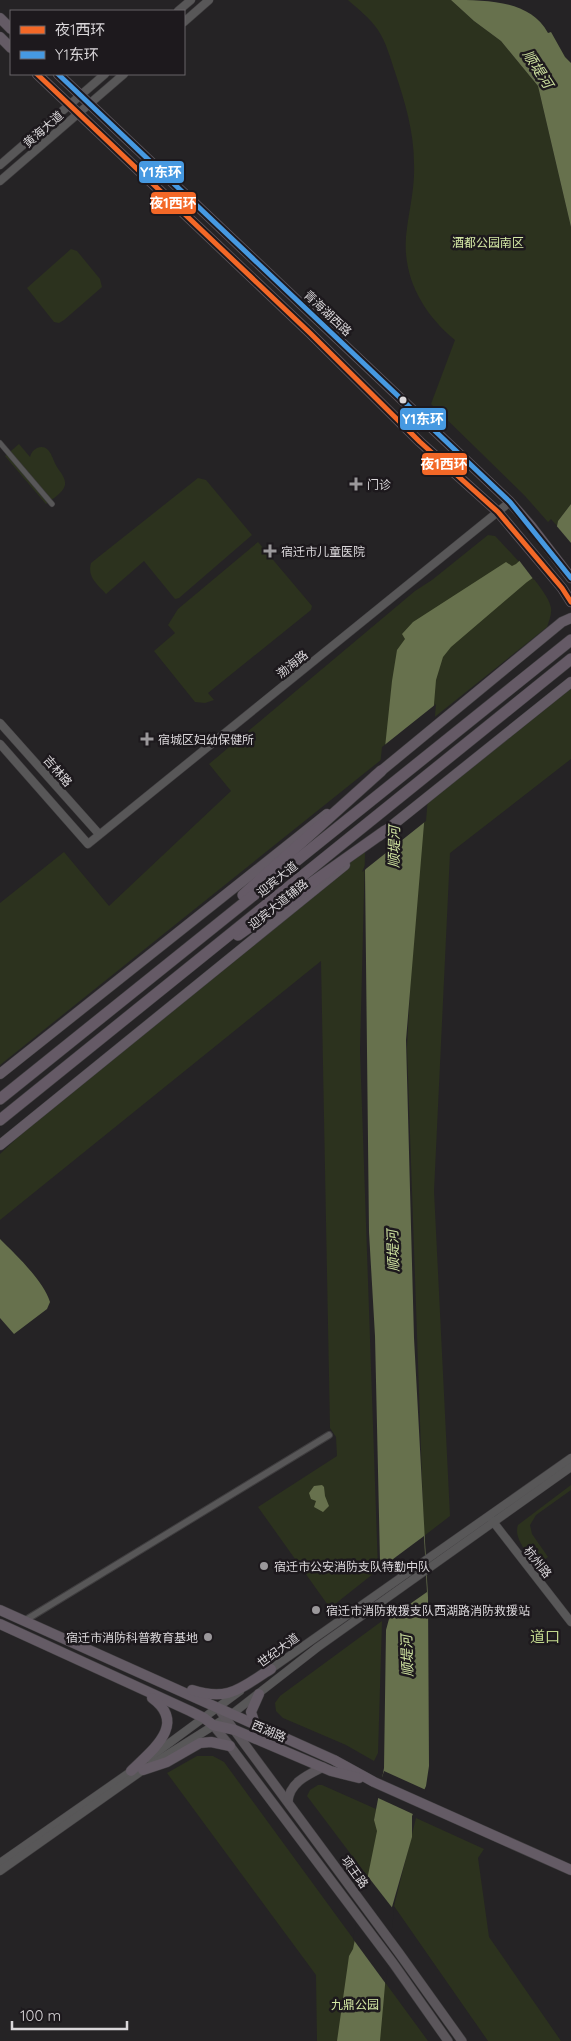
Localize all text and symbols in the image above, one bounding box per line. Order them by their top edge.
legend [10,10,185,75]
text: 夜1西环 [55,20,106,39]
text: Y1东环 [55,45,99,64]
water label: 顺堤河 [519,46,559,94]
street label: 黄海大道 [20,108,66,150]
line badge: Y1东环 [138,160,185,184]
text: Y1东环 [140,163,182,181]
line badge: 夜1西环 [150,191,197,215]
text: 夜1西环 [149,194,197,212]
park label: 酒都公园南区 [452,235,524,250]
street label: 青海湖西路 [301,287,355,339]
unlabelled marker [398,395,408,405]
line badge: Y1东环 [399,407,447,431]
text: Y1东环 [402,410,444,428]
line badge: 夜1西环 [421,452,468,476]
text: 夜1西环 [420,455,468,473]
marker: 门诊 [349,477,363,491]
place label: 门诊 [367,477,391,492]
marker: 宿迁市儿童医院 [263,544,277,558]
place label: 宿迁市儿童医院 [281,544,365,559]
street label: 渤海路 [273,647,311,681]
marker: 宿城区妇幼保健所 [140,732,154,746]
place label: 宿城区妇幼保健所 [158,732,254,747]
street label: 吉林路 [41,752,75,790]
water label: 顺堤河 [385,823,403,868]
street label: 迎宾大道 [254,858,300,900]
street label: 迎宾大道辅路 [245,876,311,932]
water label: 顺堤河 [383,1227,403,1272]
street label: 杭州路 [521,1543,555,1581]
place label: 宿迁市公安消防支队特勤中队 [274,1559,430,1574]
marker: 宿迁市公安消防支队特勤中队 [258,1560,270,1572]
place label: 宿迁市消防救援支队西湖路消防救援站 [326,1603,530,1618]
marker: 宿迁市消防救援支队西湖路消防救援站 [310,1604,322,1616]
district label: 道口 [530,1627,560,1646]
place label: 宿迁市消防科普教育基地 [66,1630,198,1645]
street label: 世纪大道 [254,1630,302,1670]
marker: 宿迁市消防科普教育基地 [202,1631,214,1643]
water label: 顺堤河 [397,1632,417,1677]
street label: 西湖路 [249,1717,289,1745]
street label: 项王路 [338,1853,372,1891]
park label: 九鼎公园 [331,1997,379,2012]
scale bar [12,1998,128,2030]
text: 100 m [20,2006,61,2025]

